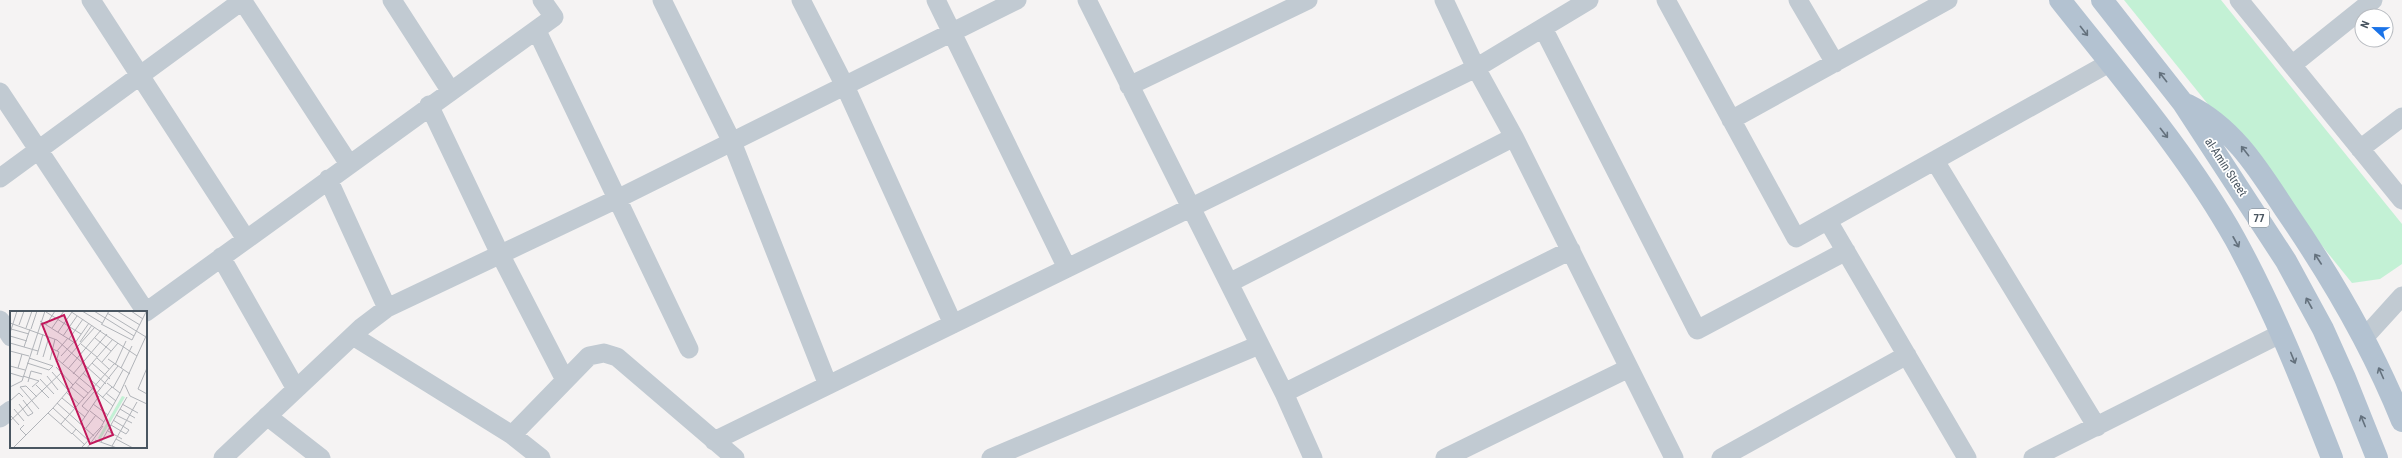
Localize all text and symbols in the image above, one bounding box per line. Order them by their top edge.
north arrow [2354,8,2394,48]
text: N [2358,19,2373,30]
one-way arrow [2080,25,2089,36]
one-way arrow [2158,71,2167,82]
one-way arrow [2160,128,2169,139]
street label: al-Amin Street [2202,135,2250,199]
one-way arrow [2241,146,2250,157]
road number: 77 [2249,209,2269,227]
one-way arrow [2233,235,2240,247]
one-way arrow [2314,253,2322,265]
one-way arrow [2305,298,2312,310]
inset map [10,311,147,448]
one-way arrow [2289,352,2297,364]
one-way arrow [2377,367,2384,379]
one-way arrow [2359,416,2366,428]

